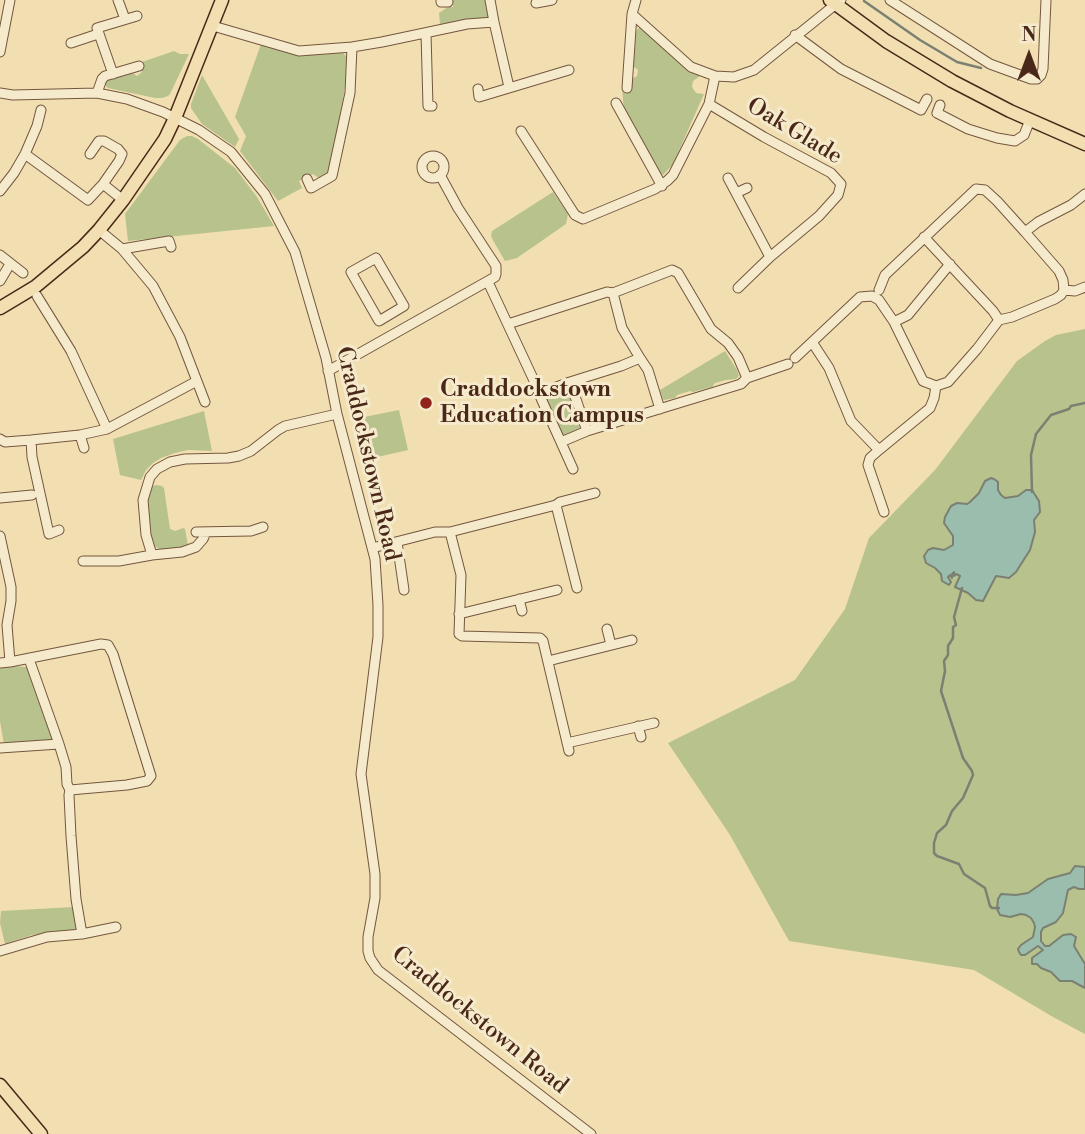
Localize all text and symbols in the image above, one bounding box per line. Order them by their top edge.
north arrow [994,21,1064,91]
text: N [1021,23,1037,47]
street label: Oak Glade [741,93,847,171]
street label: Craddockstown Road [329,344,405,564]
place label: Craddockstown Education Campus [440,376,644,430]
marker: Craddockstown Education Campus [418,395,434,411]
street label: Craddockstown Road [385,941,573,1101]

